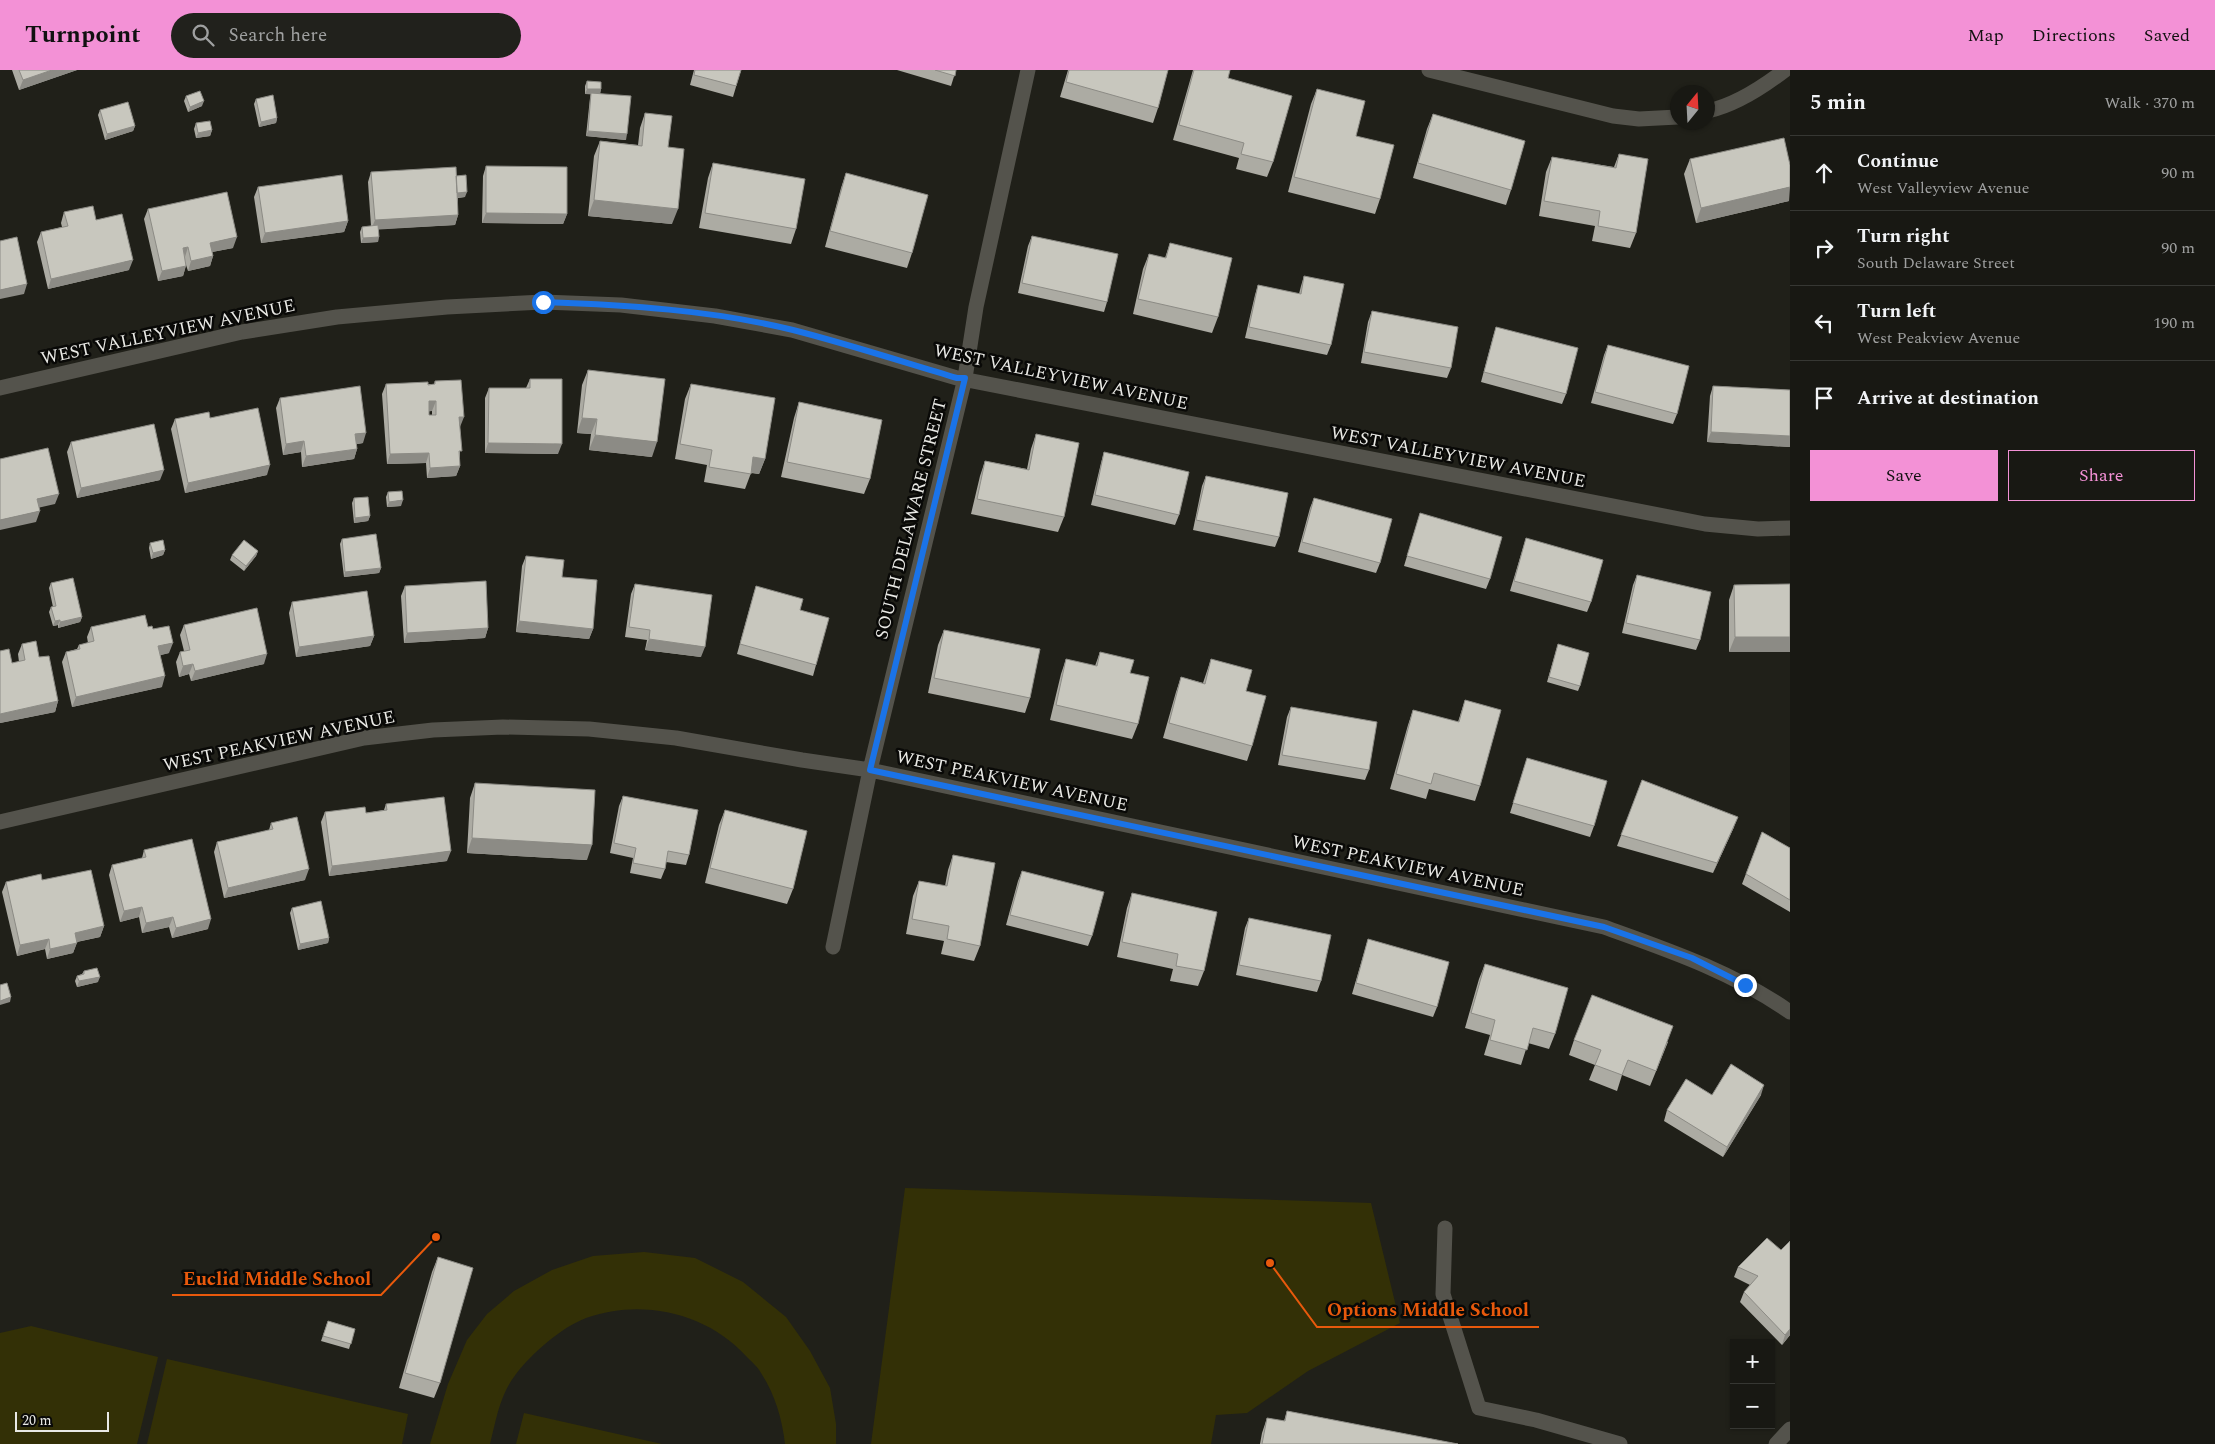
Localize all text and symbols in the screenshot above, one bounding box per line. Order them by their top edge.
search box [171,13,521,58]
text: Turnpoint [25,17,141,53]
icon: search [189,21,217,49]
text: Search here [229,21,327,50]
text: Map [1968,22,2004,49]
text: Directions [2032,22,2116,49]
text: Saved [2144,22,2190,49]
north arrow [1670,85,1715,130]
text: 5 min [1810,87,1866,119]
text: Walk · 370 m [2104,91,2195,115]
text: Continue [1857,147,1939,176]
icon: ahead [1810,159,1838,187]
text: 90 m [2161,161,2195,185]
text: West Valleyview Avenue [1857,176,2029,200]
text: Turn right [1857,222,1950,251]
icon: right [1810,234,1838,262]
text: 90 m [2161,236,2195,260]
text: South Delaware Street [1857,251,2015,275]
route start [532,291,555,314]
street label: WEST VALLEYVIEW AVENUE [38,292,298,372]
text: Turn left [1857,297,1936,326]
icon: left [1810,309,1838,337]
text: 190 m [2153,311,2195,335]
text: West Peakview Avenue [1857,326,2020,350]
street label: WEST VALLEYVIEW AVENUE [931,337,1191,417]
icon: arrive [1810,384,1838,412]
text: Arrive at destination [1857,384,2039,413]
street label: SOUTH DELAWARE STREET [868,396,954,642]
street label: WEST VALLEYVIEW AVENUE [1328,419,1588,495]
button: Save [1810,450,1998,501]
button: Share [2008,450,2195,501]
street label: WEST PEAKVIEW AVENUE [161,703,397,779]
street label: WEST PEAKVIEW AVENUE [894,743,1130,819]
street label: WEST PEAKVIEW AVENUE [1290,828,1526,904]
route end [1734,974,1757,997]
callout: Euclid Middle School [172,1261,381,1295]
text: Euclid Middle School [183,1265,371,1294]
callout: Options Middle School [1317,1293,1539,1327]
text: Options Middle School [1327,1296,1529,1325]
map controls [1730,1339,1775,1429]
button: + [1730,1339,1775,1384]
button: − [1730,1384,1775,1429]
scale bar [15,1409,109,1432]
text: 20 m [22,1410,52,1431]

